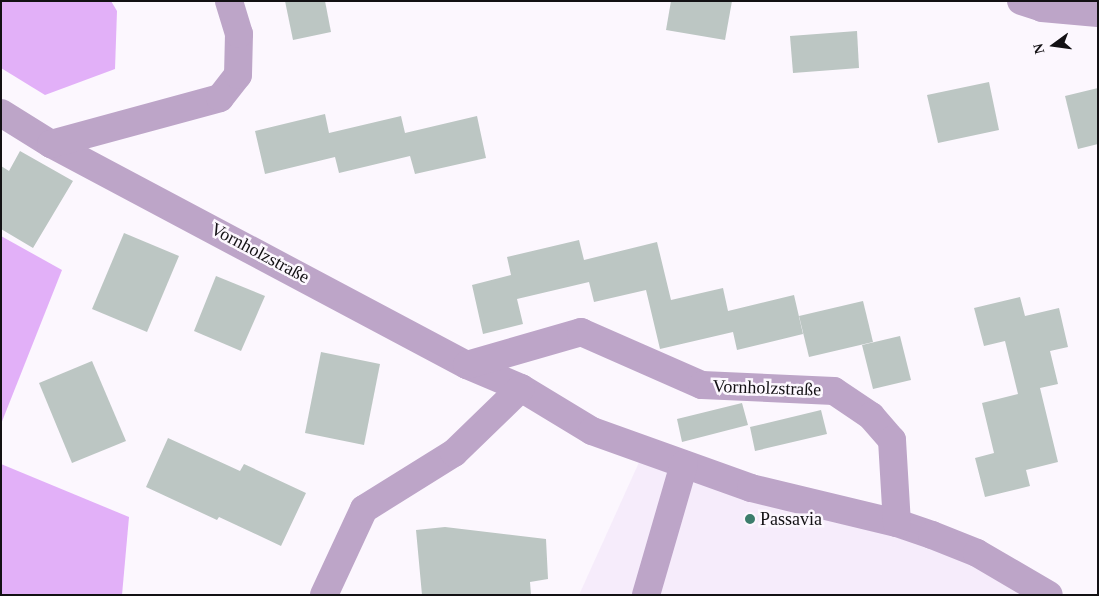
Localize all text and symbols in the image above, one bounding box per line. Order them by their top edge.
north arrow [1029,20,1079,70]
text: N [1030,42,1047,55]
street label: Vornholzstraße [207,218,313,288]
street label: Vornholzstraße [712,375,822,401]
place label: Passavia [760,508,822,530]
marker: Passavia [744,513,756,525]

